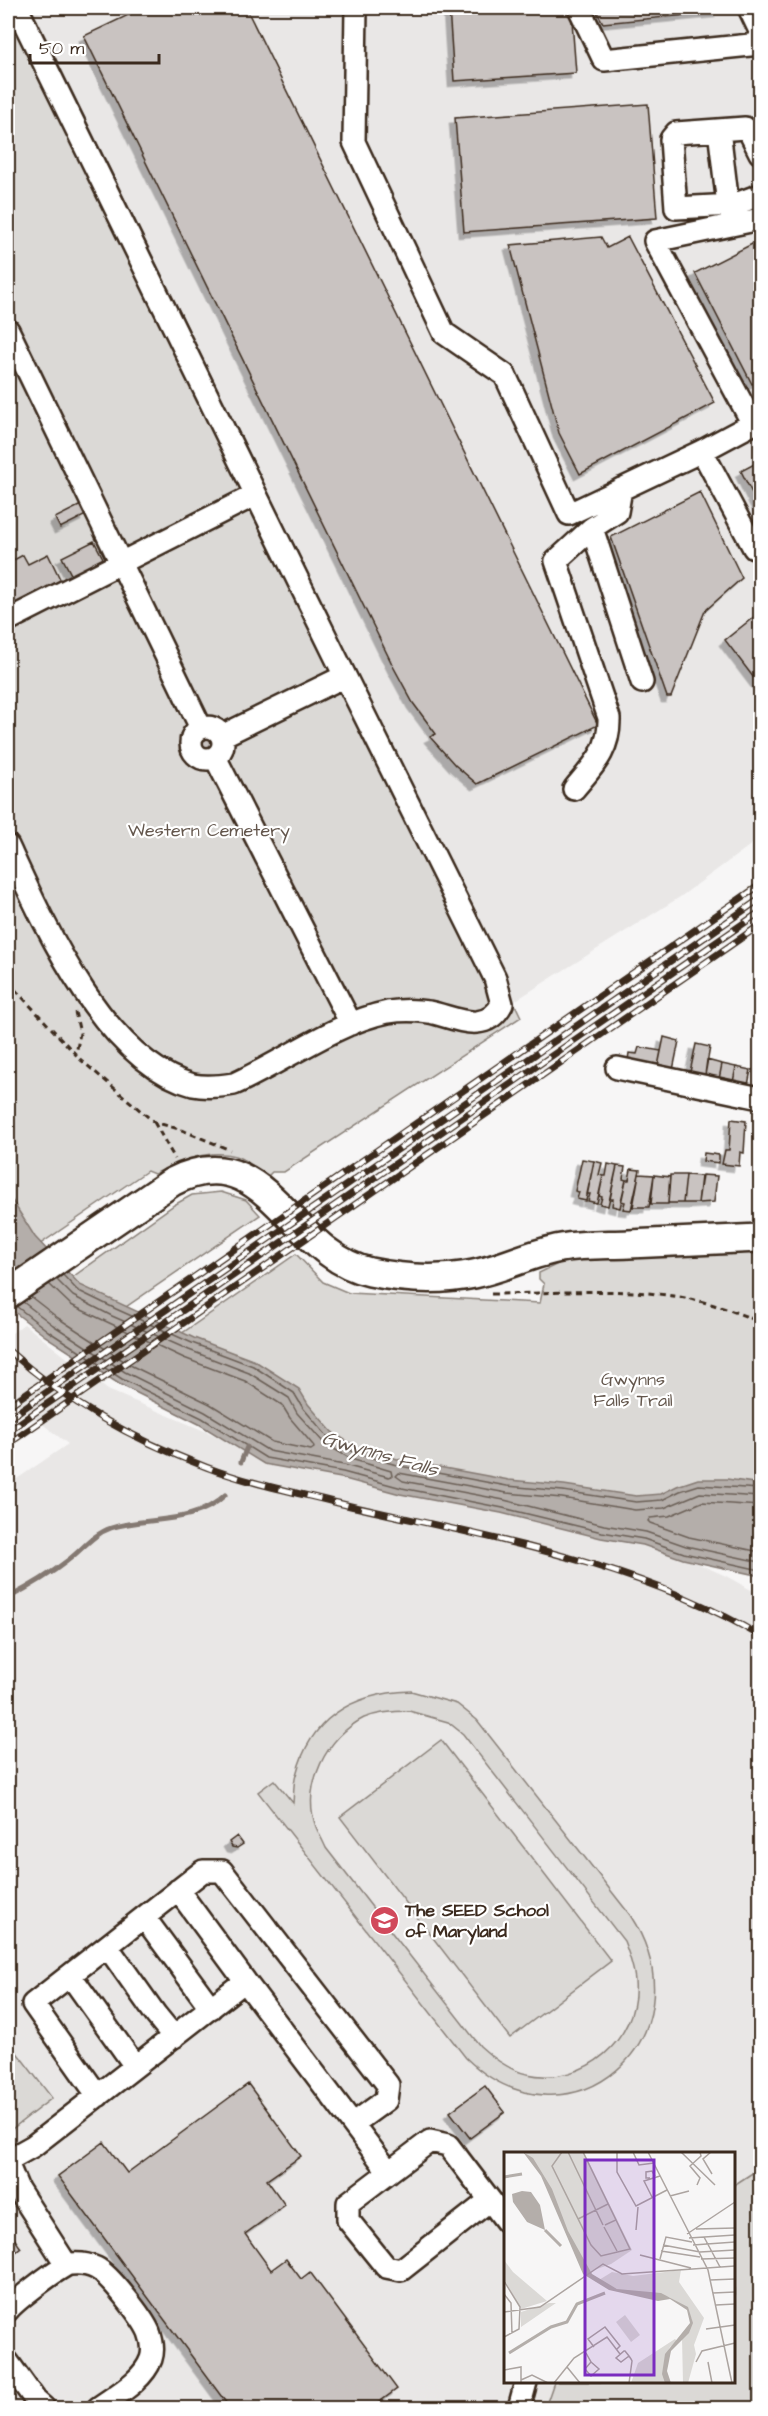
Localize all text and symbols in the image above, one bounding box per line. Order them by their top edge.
scale bar [30,27,159,65]
text: 50 m [39,36,84,61]
park label: Western Cemetery [128,818,290,844]
park label: Gwynns Falls Trail [593,1367,673,1413]
water label: Gwynns Falls [318,1424,442,1485]
place label: The SEED School of Maryland [404,1898,549,1945]
school or university icon: The SEED School of Maryland [368,1904,400,1936]
inset map [504,2152,735,2383]

